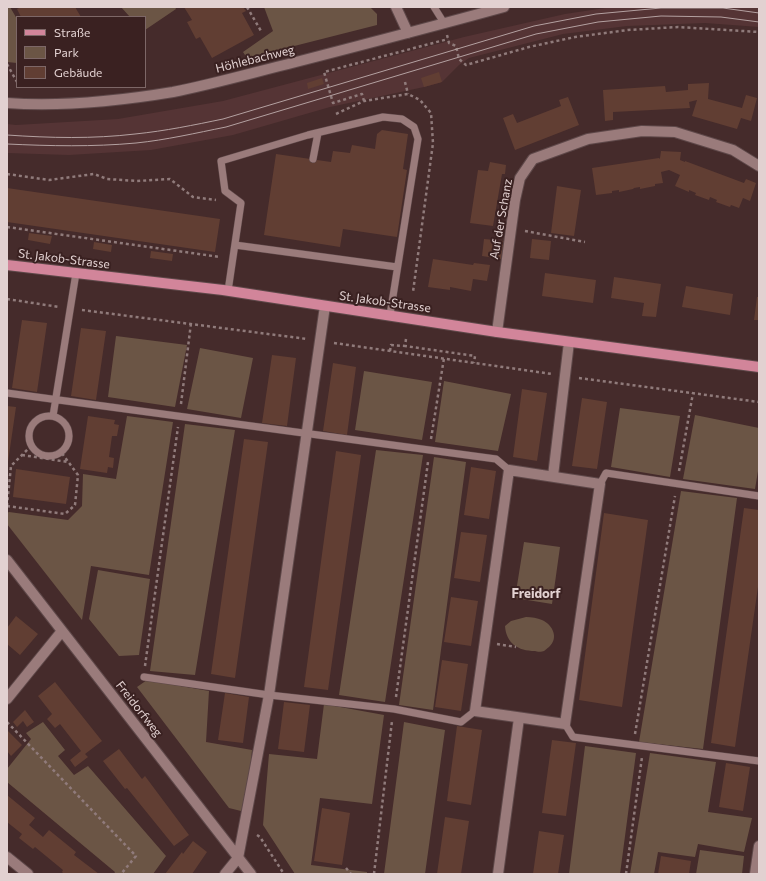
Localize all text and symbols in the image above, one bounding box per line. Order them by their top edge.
legend [16,16,146,88]
text: Straße [54,25,90,39]
street label: Höhlebachweg [214,42,296,76]
text: Park [54,45,79,59]
text: Gebäude [54,65,102,79]
street label: Auf der Schanz [487,178,515,260]
street label: St. Jakob-Strasse [17,246,111,272]
street label: St. Jakob-Strasse [338,288,432,316]
district label: Freidorf [511,586,561,602]
street label: Freidorfweg [113,678,165,740]

